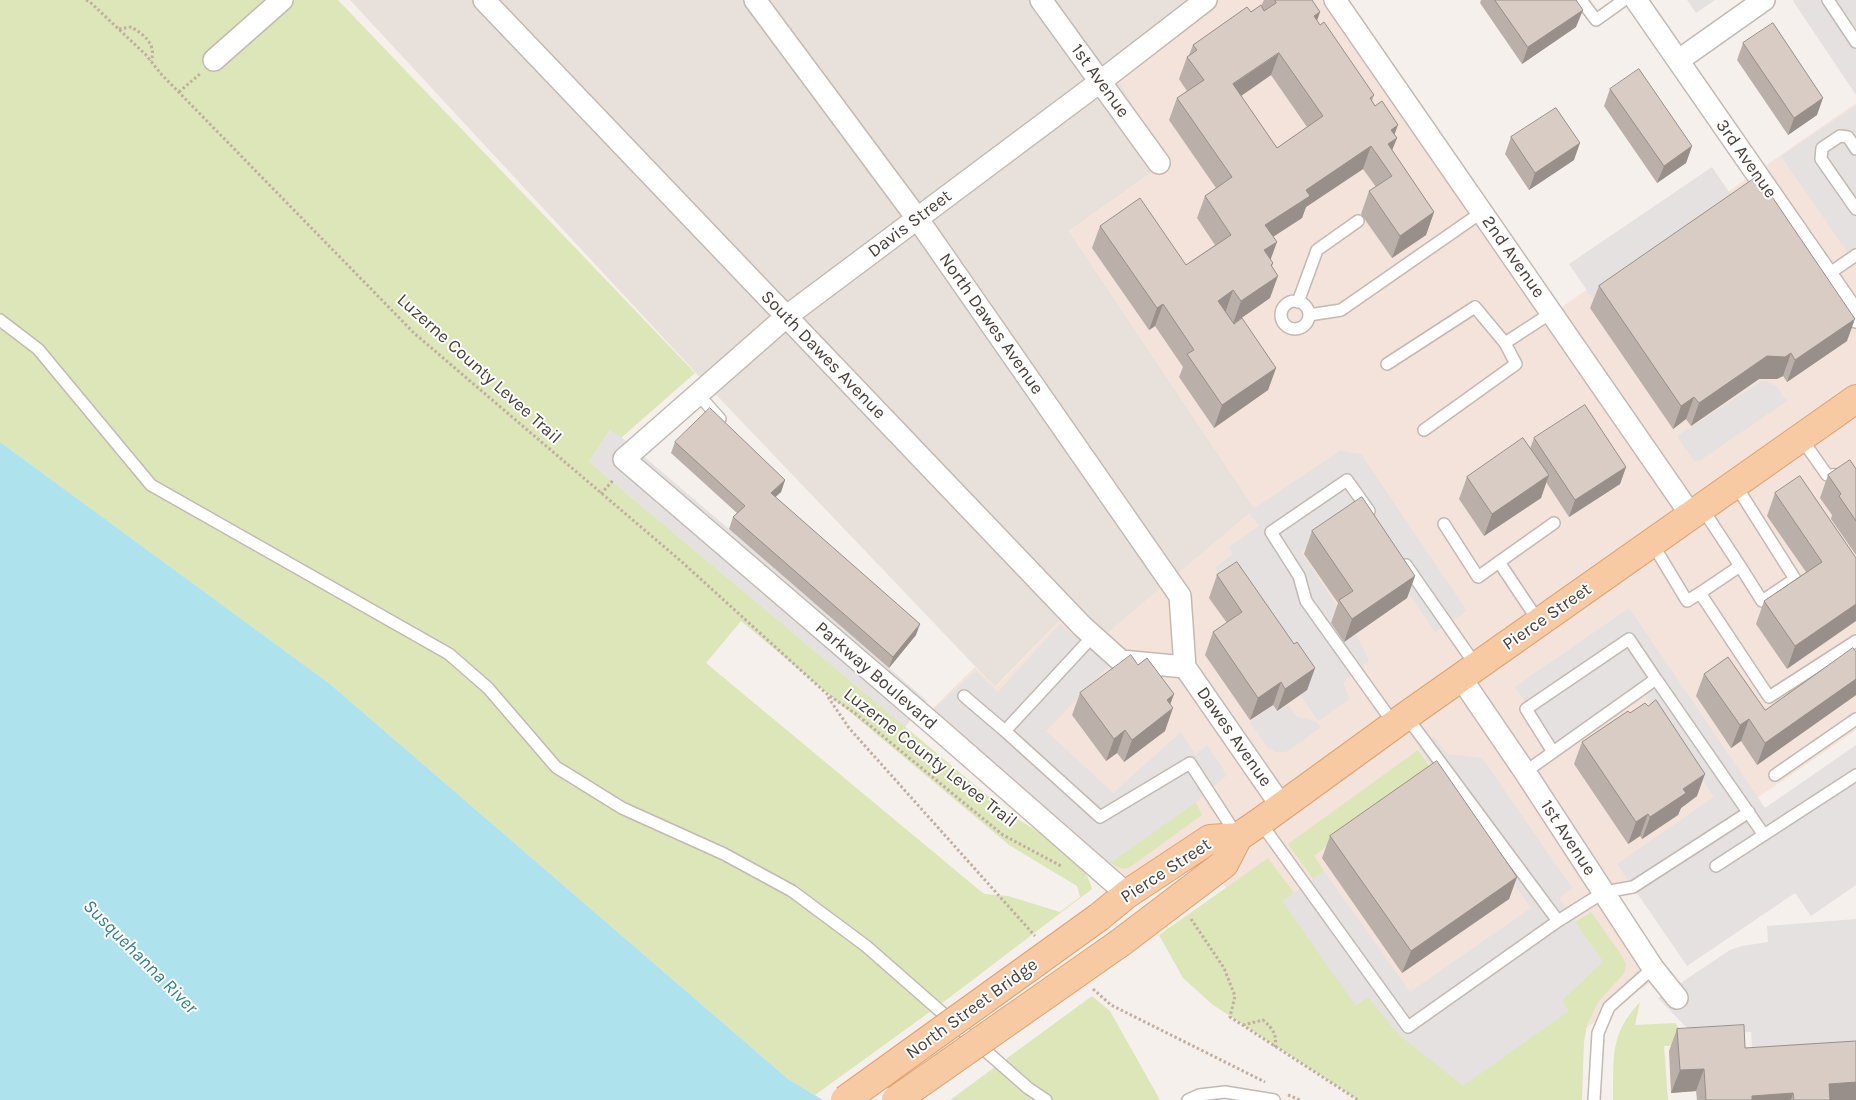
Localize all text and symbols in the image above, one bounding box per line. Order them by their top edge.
street label: 1st Avenue [1066,40,1134,122]
street label: 3rd Avenue [1711,115,1781,203]
street label: Davis Street [864,185,956,263]
street label: 2nd Avenue [1477,212,1549,302]
street label: North Dawes Avenue [934,249,1048,399]
street label: South Dawes Avenue [756,286,890,424]
street label: Luzerne County Levee Trail [392,289,566,449]
street label: Pierce Street [1498,579,1596,655]
street label: Parkway Boulevard [811,617,941,735]
street label: Dawes Avenue [1192,683,1276,791]
street label: Luzerne County Levee Trail [839,684,1021,832]
street label: 1st Avenue [1536,796,1600,880]
street label: Pierce Street [1117,834,1215,908]
water label: Susquehanna River [78,895,202,1019]
street label: North Street Bridge [902,954,1042,1064]

